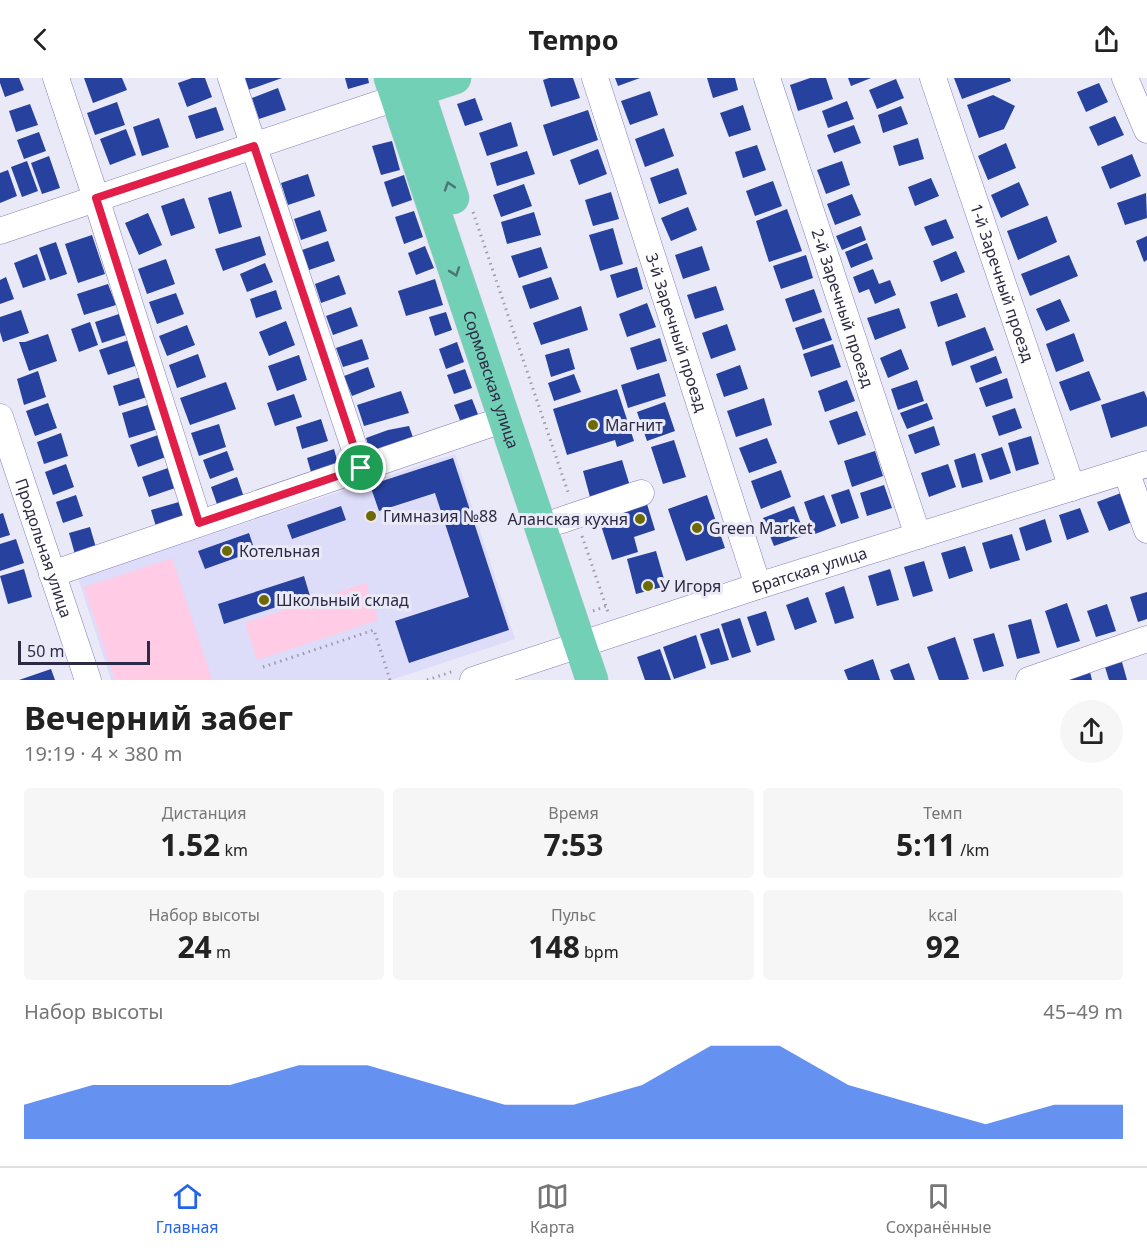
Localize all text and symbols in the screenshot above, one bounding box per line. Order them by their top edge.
text: Tempo [528,21,619,58]
icon: back [24,23,57,56]
icon: share [1090,23,1123,56]
one-way arrow [444,181,456,192]
street label: 1-й Заречный проезд [965,201,1039,365]
street label: 2-й Заречный проезд [806,226,879,390]
street label: 3-й Заречный проезд [641,250,712,415]
one-way arrow [448,266,461,277]
street label: Сормовская улица [458,308,525,451]
place label: Магнит [605,414,663,436]
marker: Магнит [586,418,600,432]
pin [335,442,386,493]
icon: arrive [344,451,377,484]
street label: Продольная улица [10,475,77,620]
place label: Гимназия №88 [383,505,497,527]
place label: Аланская кухня [507,508,628,530]
marker: Гимназия №88 [364,509,378,523]
marker: Аланская кухня [633,512,647,526]
place label: Green Market [709,517,813,539]
marker: Green Market [690,521,704,535]
place label: Котельная [239,540,320,562]
street label: Братская улица [749,542,870,598]
marker: Котельная [220,544,234,558]
place label: У Игоря [660,575,721,597]
marker: У Игоря [641,579,655,593]
place label: Школьный склад [276,589,409,611]
marker: Школьный склад [257,593,271,607]
scale bar [18,638,150,666]
text: 50 m [27,640,64,662]
text: Вечерний забег [24,695,293,740]
button: share [1060,700,1123,763]
text: 19:19 · 4 × 380 m [24,740,182,767]
text: Дистанция [162,802,246,824]
text: Время [548,802,599,824]
text: Темп [923,802,962,824]
text: 1.52 [160,824,220,865]
text: 7:53 [544,824,603,865]
text: 5:11 [896,824,956,865]
text: km [220,839,248,861]
text: /km [956,839,990,861]
text: Набор высоты [148,904,260,926]
text: Пульс [551,904,596,926]
text: kcal [928,904,957,926]
text: 24 [177,926,212,967]
text: 148 [528,926,580,967]
text: 92 [926,926,960,967]
text: m [212,941,231,963]
text: bpm [580,941,619,963]
text: Набор высоты [24,998,163,1025]
text: 45–49 m [1043,998,1123,1025]
tab: Главная [156,1180,219,1238]
tab: Карта [530,1180,575,1238]
tab: Сохранённые [886,1180,991,1238]

